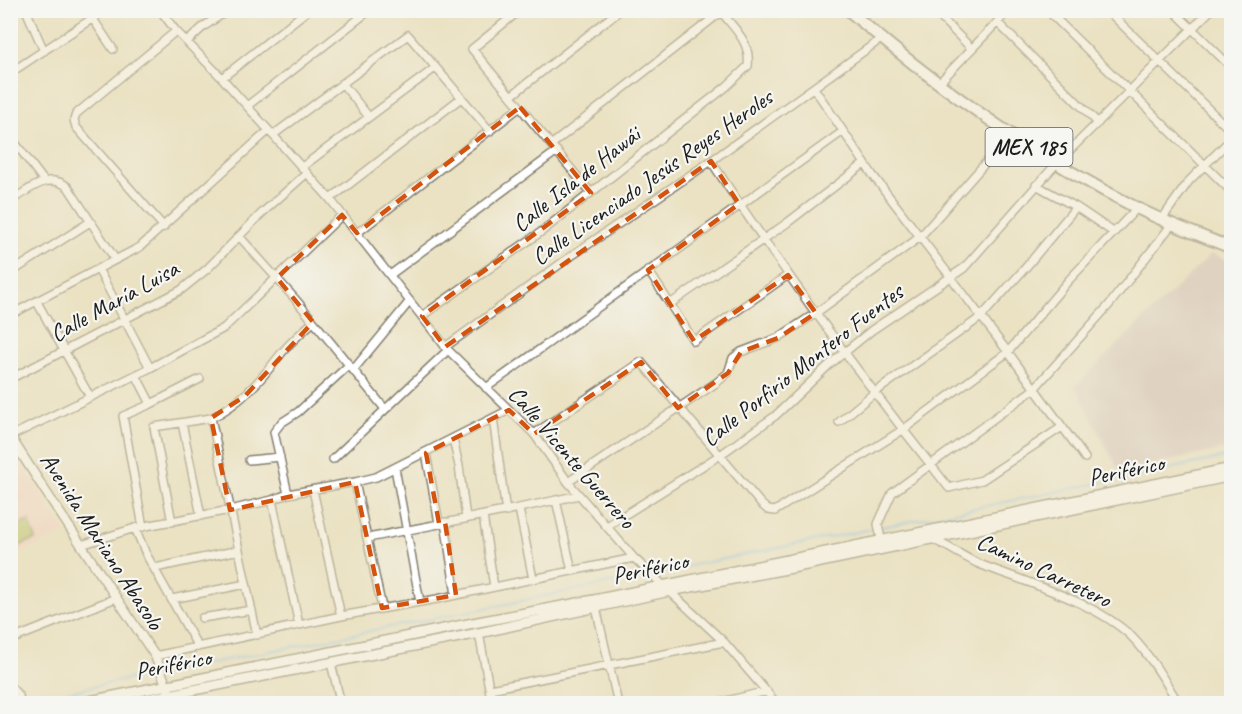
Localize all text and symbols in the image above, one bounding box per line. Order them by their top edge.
street label: Calle Licenciado Jesús Reyes Heroles [526,81,780,272]
street label: Calle Isla de Hawái [506,118,648,238]
road number: MEX 185 [986,128,1072,166]
street label: Calle María Luisa [44,253,185,349]
street label: Calle Porfirio Montero Fuentes [695,275,911,453]
street label: Calle Vicente Guerrero [502,379,643,536]
street label: Avenida Mariano Abasolo [34,447,171,636]
street label: Periférico [1085,447,1169,493]
street label: Camino Carretero [972,526,1117,615]
street label: Periférico [609,545,693,591]
street label: Periférico [133,641,216,686]

